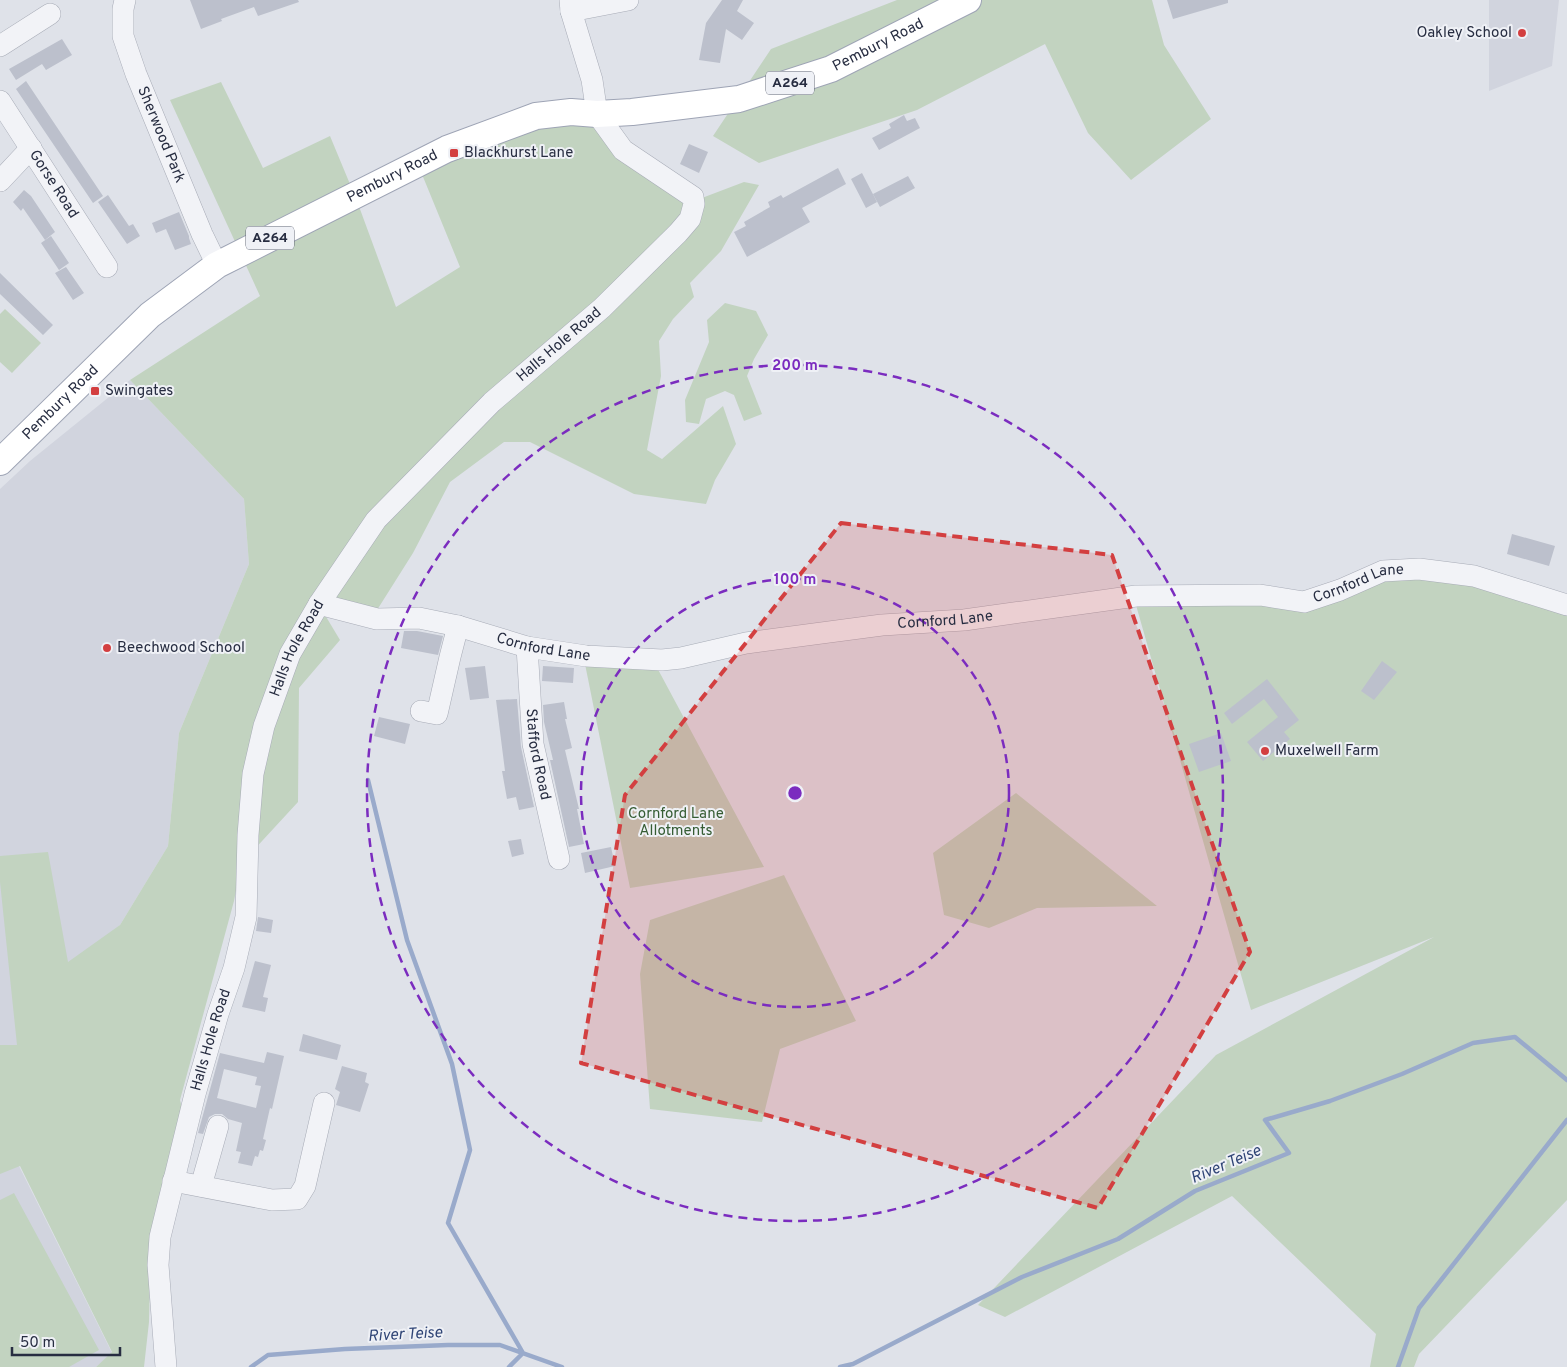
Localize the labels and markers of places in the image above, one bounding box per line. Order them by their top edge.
place label: Oakley School [1417,24,1512,43]
marker: Oakley School [1516,27,1528,39]
place label: Blackhurst Lane [464,144,573,163]
marker: Blackhurst Lane [448,147,460,159]
place label: Swingates [105,382,173,401]
marker: Swingates [89,385,101,397]
place label: Beechwood School [117,639,245,658]
marker: Beechwood School [101,642,113,654]
place label: Muxelwell Farm [1275,742,1379,761]
marker: Muxelwell Farm [1259,745,1271,757]
centre of rings [786,784,804,802]

